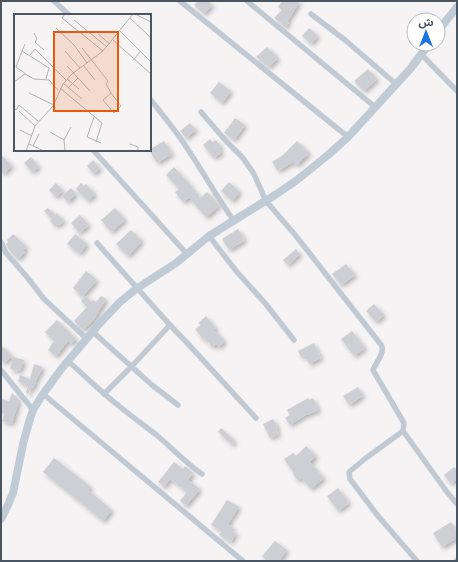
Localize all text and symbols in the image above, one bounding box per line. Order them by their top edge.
north arrow [406,12,446,52]
inset map [14,14,151,151]
text: ش [418,15,434,29]

